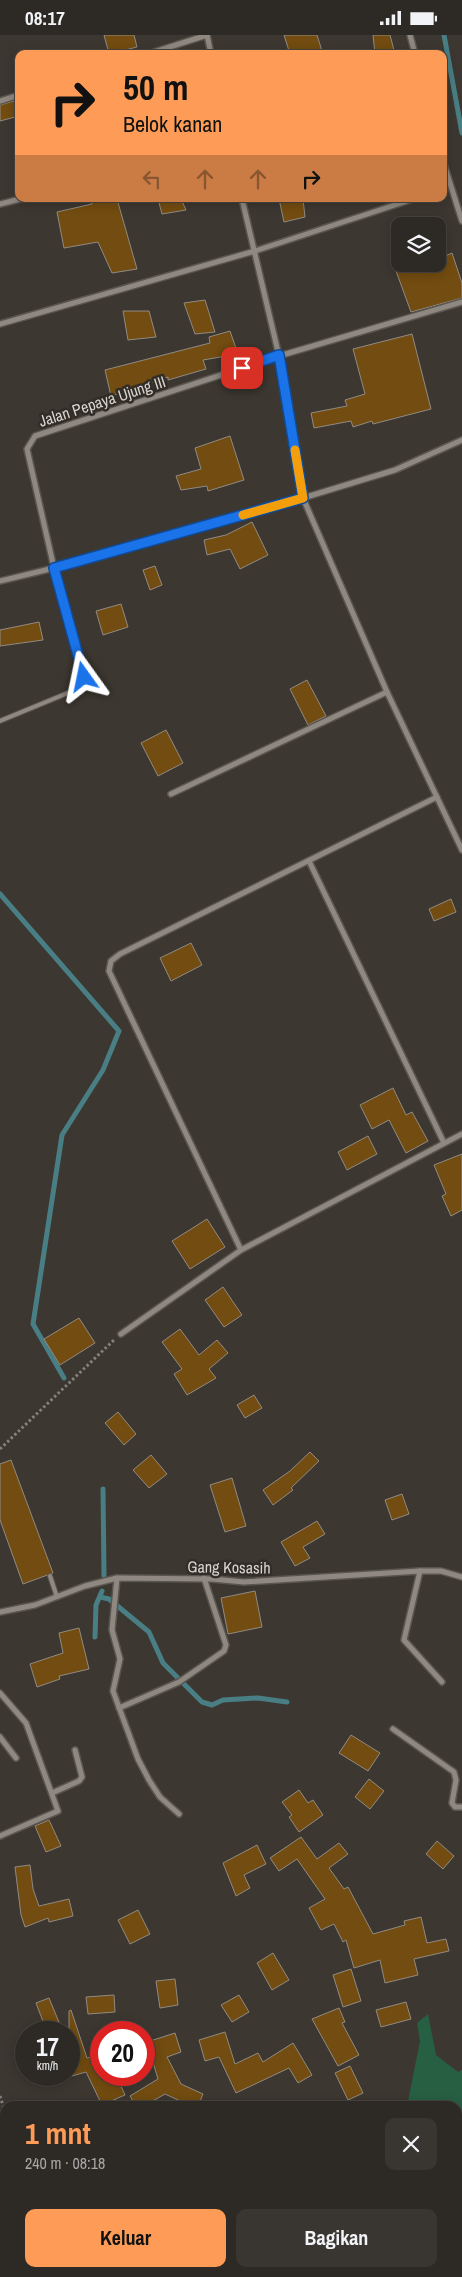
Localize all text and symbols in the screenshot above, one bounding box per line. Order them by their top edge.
text: 08:17 [25,5,65,31]
text: 50 m [123,64,188,111]
icon: right [40,70,105,135]
text: Belok kanan [123,109,222,139]
icon: left [138,165,166,193]
icon: ahead [191,165,219,193]
icon: ahead [244,165,272,193]
icon: right [297,165,325,193]
map controls [391,217,446,272]
button: layers [391,217,446,272]
pin [221,347,263,389]
icon: arrive [228,354,256,382]
street label: Jalan Pepaya Ujung III [36,370,168,432]
position arrow [57,650,109,702]
street label: Gang Kosasih [187,1555,271,1579]
speed limit sign: 20 [90,2021,155,2086]
text: 17 [36,2030,59,2064]
text: km/h [37,2058,58,2074]
text: 1 mnt [25,2113,91,2153]
button: close [385,2118,437,2170]
text: 240 m · 08:18 [25,2152,105,2174]
button: Keluar [25,2209,226,2267]
button: Bagikan [236,2209,437,2267]

